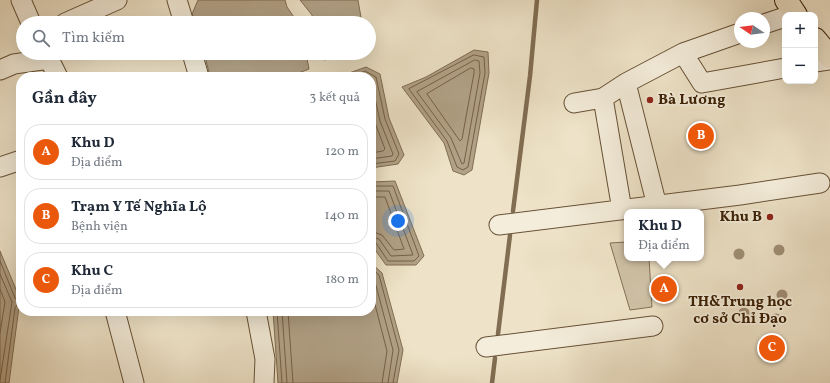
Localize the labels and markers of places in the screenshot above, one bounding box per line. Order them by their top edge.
place label: Bà Lương [658,90,725,111]
marker: Bà Lương [645,95,655,105]
pin: B [688,121,714,151]
place label: Khu B [719,207,762,228]
marker: Khu B [765,212,775,222]
pin: A [651,274,677,304]
marker: TH&Trung học cơ sở Chỉ Đạo [735,282,745,292]
place label: TH&Trung học cơ sở Chỉ Đạo [688,292,792,330]
pin: C [759,333,785,363]

